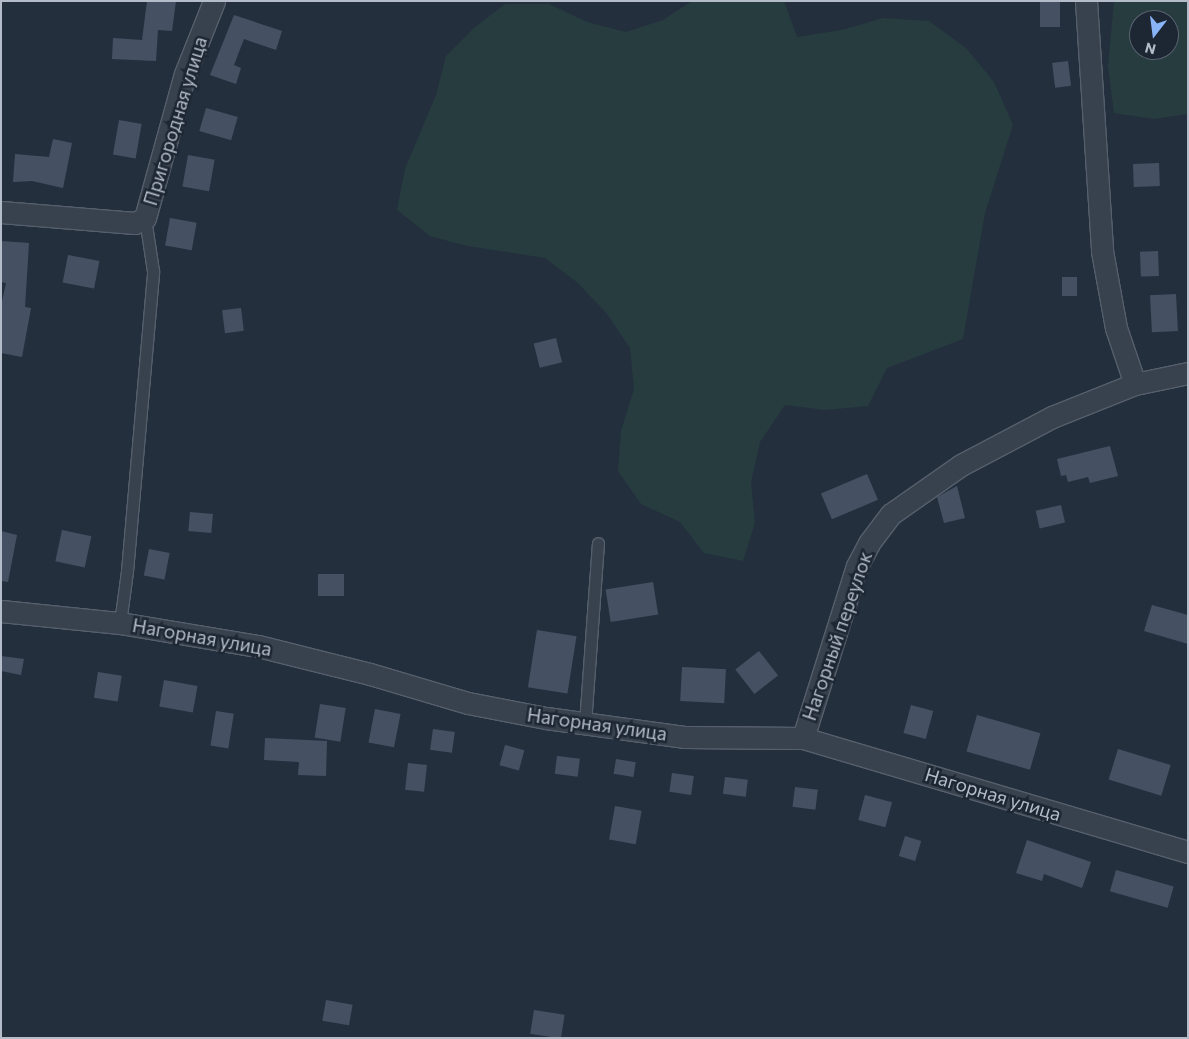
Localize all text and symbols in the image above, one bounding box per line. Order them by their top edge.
north arrow [1129,10,1179,60]
street label: Пригородная улица [138,34,212,208]
text: N [1143,39,1158,59]
street label: Нагорный переулок [797,548,877,724]
street label: Нагорная улица [131,614,273,660]
street label: Нагорная улица [526,703,668,745]
street label: Нагорная улица [922,762,1064,826]

